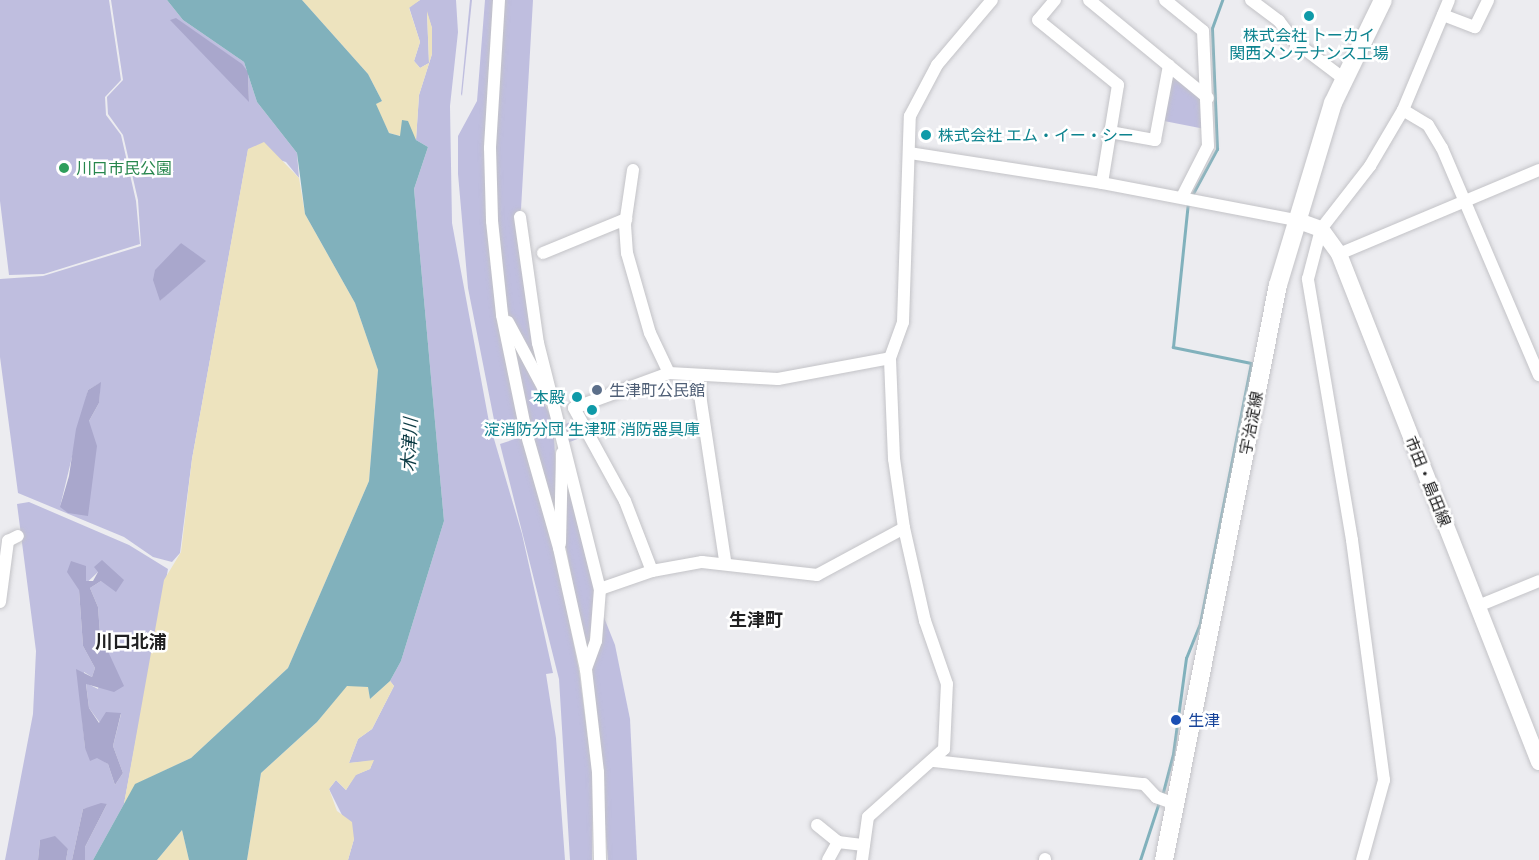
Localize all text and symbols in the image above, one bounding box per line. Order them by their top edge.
marker: 株式会社 トーカイ 関西メンテナンス工場 [1302,9,1316,23]
place label: 株式会社 トーカイ 関西メンテナンス工場 [1229,25,1389,63]
place label: 株式会社 エム・イー・シー [938,125,1134,145]
marker: 株式会社 エム・イー・シー [919,128,933,142]
place label: 川口市民公園 [76,158,172,178]
marker: 川口市民公園 [57,161,71,175]
place label: 生津町公民館 [609,380,705,400]
marker: 生津町公民館 [590,383,604,397]
place label: 本殿 [533,387,565,407]
marker: 本殿 [570,390,584,404]
street label: 宇治淀線 [1235,390,1267,456]
marker: 淀消防分団 生津班 消防器具庫 [585,403,599,417]
water label: 木津川 [397,417,421,473]
place label: 淀消防分団 生津班 消防器具庫 [484,419,700,439]
street label: 市田・島田線 [1401,433,1455,529]
district label: 生津町 [729,608,783,630]
district label: 川口北浦 [95,630,167,652]
place label: 生津 [1188,710,1220,730]
marker: 生津 [1169,713,1183,727]

